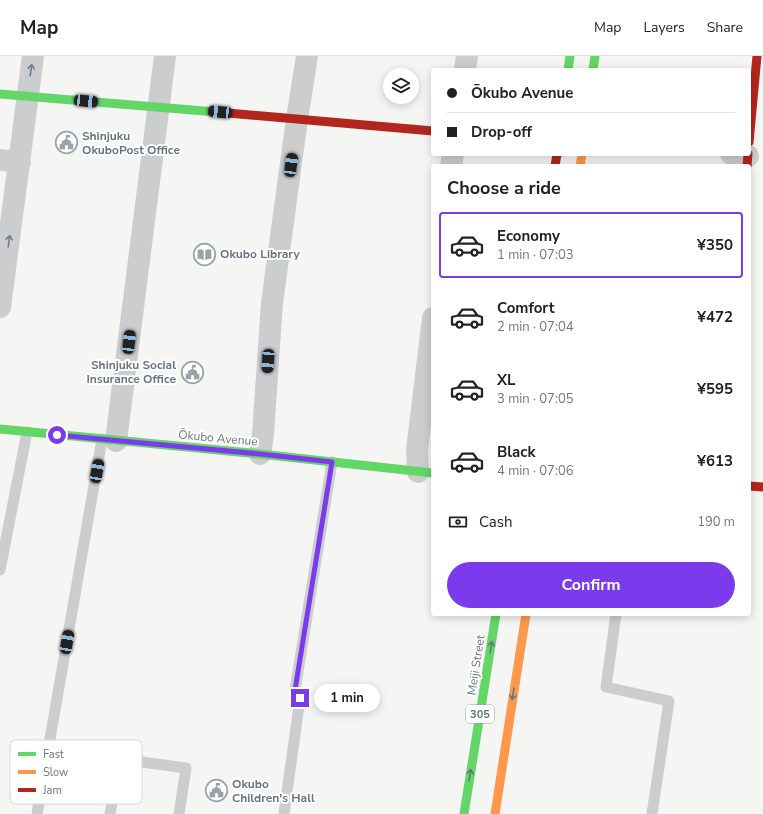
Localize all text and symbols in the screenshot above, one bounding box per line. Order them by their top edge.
text: Map [20,15,58,41]
text: Map [594,18,621,37]
text: Layers [643,18,685,37]
text: Share [707,18,743,37]
one-way arrow [27,64,35,77]
map controls [383,68,419,104]
button: layers [383,68,419,104]
text: Ōkubo Avenue [471,83,573,103]
car [74,94,98,108]
car [208,105,232,119]
text: Drop-off [471,122,532,142]
place label: Shinjuku OkuboPost Office [82,128,180,158]
public building icon: Shinjuku OkuboPost Office [54,130,80,156]
car [283,152,299,178]
text: Choose a ride [447,176,561,200]
text: Economy [497,226,560,246]
icon: car [449,227,485,263]
one-way arrow [5,235,13,248]
text: ¥350 [697,235,733,255]
library icon: Okubo Library [192,241,218,267]
place label: Okubo Library [220,246,300,262]
text: 1 min · 07:03 [497,246,573,264]
text: Comfort [497,298,554,318]
icon: car [449,299,485,335]
text: ¥472 [697,307,733,327]
text: 2 min · 07:04 [497,318,573,336]
car [122,329,136,355]
car [261,349,275,373]
place label: Shinjuku Social Insurance Office [86,357,176,387]
public building icon: Shinjuku Social Insurance Office [179,359,205,385]
text: XL [497,370,516,390]
icon: car [449,371,485,407]
text: ¥595 [697,379,733,399]
text: 3 min · 07:05 [497,390,573,408]
route start [48,426,66,444]
street label: Ōkubo Avenue [178,427,258,449]
text: Black [497,442,535,462]
icon: car [449,443,485,479]
text: ¥613 [697,451,733,471]
car [89,458,105,484]
text: 4 min · 07:06 [497,462,573,480]
icon: cash [447,511,469,533]
text: Cash [479,512,513,532]
text: 190 m [697,513,735,531]
button: Confirm [447,562,735,608]
car [59,629,75,655]
street label: Meiji Street [463,633,489,696]
one-way arrow [487,641,495,654]
callout: 1 min [314,684,380,712]
one-way arrow [509,687,517,700]
route end [291,689,309,707]
text: 1 min [330,689,364,707]
road number: 305 [466,705,494,723]
legend [10,740,142,804]
text: Fast [43,747,64,762]
text: Slow [43,765,68,780]
one-way arrow [467,769,475,782]
place label: Okubo Children's Hall [232,776,315,806]
public building icon: Okubo Children's Hall [203,778,229,804]
text: Jam [42,783,62,798]

